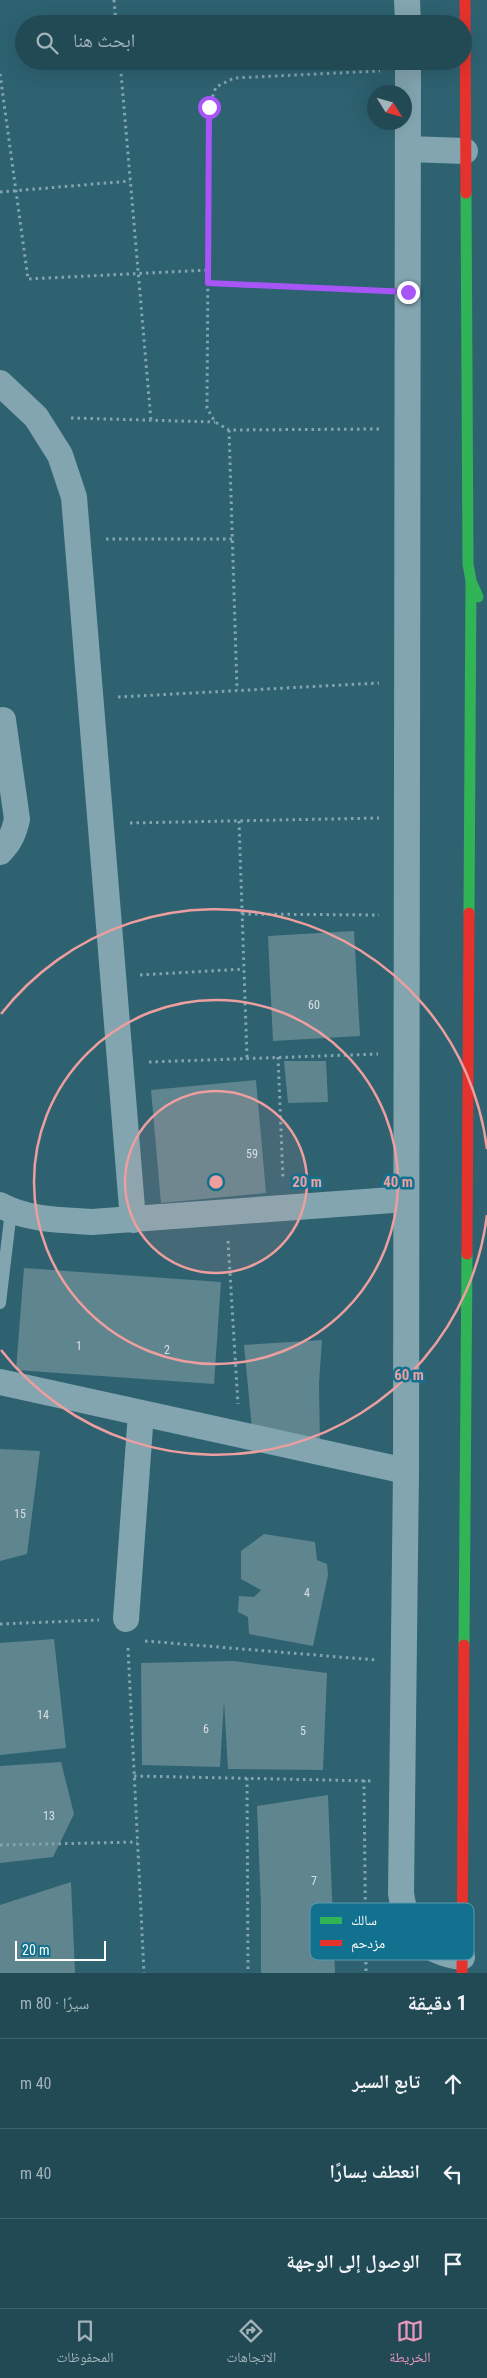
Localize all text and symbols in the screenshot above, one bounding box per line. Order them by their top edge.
search box [15,15,472,70]
icon: search [33,29,61,57]
text: ابحث هنا [73,29,135,52]
north arrow [367,85,412,130]
route start [198,96,221,119]
route end [397,281,420,304]
house number: 60 [308,998,320,1012]
house number: 59 [246,1147,258,1161]
centre of rings [207,1173,225,1191]
text: 20 m [292,1173,322,1191]
text: 40 m [383,1173,413,1191]
house number: 1 [76,1339,82,1353]
house number: 2 [164,1343,170,1357]
text: 60 m [394,1366,424,1384]
house number: 15 [14,1507,26,1521]
house number: 4 [304,1586,310,1600]
house number: 14 [37,1708,49,1722]
house number: 6 [203,1722,209,1736]
house number: 5 [300,1724,306,1738]
house number: 13 [43,1809,55,1823]
house number: 7 [311,1874,317,1888]
legend [310,1903,474,1960]
text: سالك [351,1912,377,1928]
text: مزدحم [351,1935,385,1953]
scale bar [15,1938,106,1961]
text: 20 m [22,1942,50,1958]
text: 1 دقيقة [407,1991,467,2015]
text: سيرًا · 80 m [20,1994,89,2013]
text: تابع السير [352,2070,420,2093]
icon: ahead [439,2070,467,2098]
text: 40 m [20,2074,52,2093]
text: انعطف يسارًا [329,2160,420,2183]
icon: left [439,2160,467,2188]
text: 40 m [20,2164,52,2183]
text: الوصول إلى الوجهة [286,2250,420,2273]
icon: arrive [439,2250,467,2278]
tab: المحفوظات [57,2317,113,2371]
tab: الاتجاهات [227,2317,276,2371]
tab: الخريطة [389,2317,430,2371]

